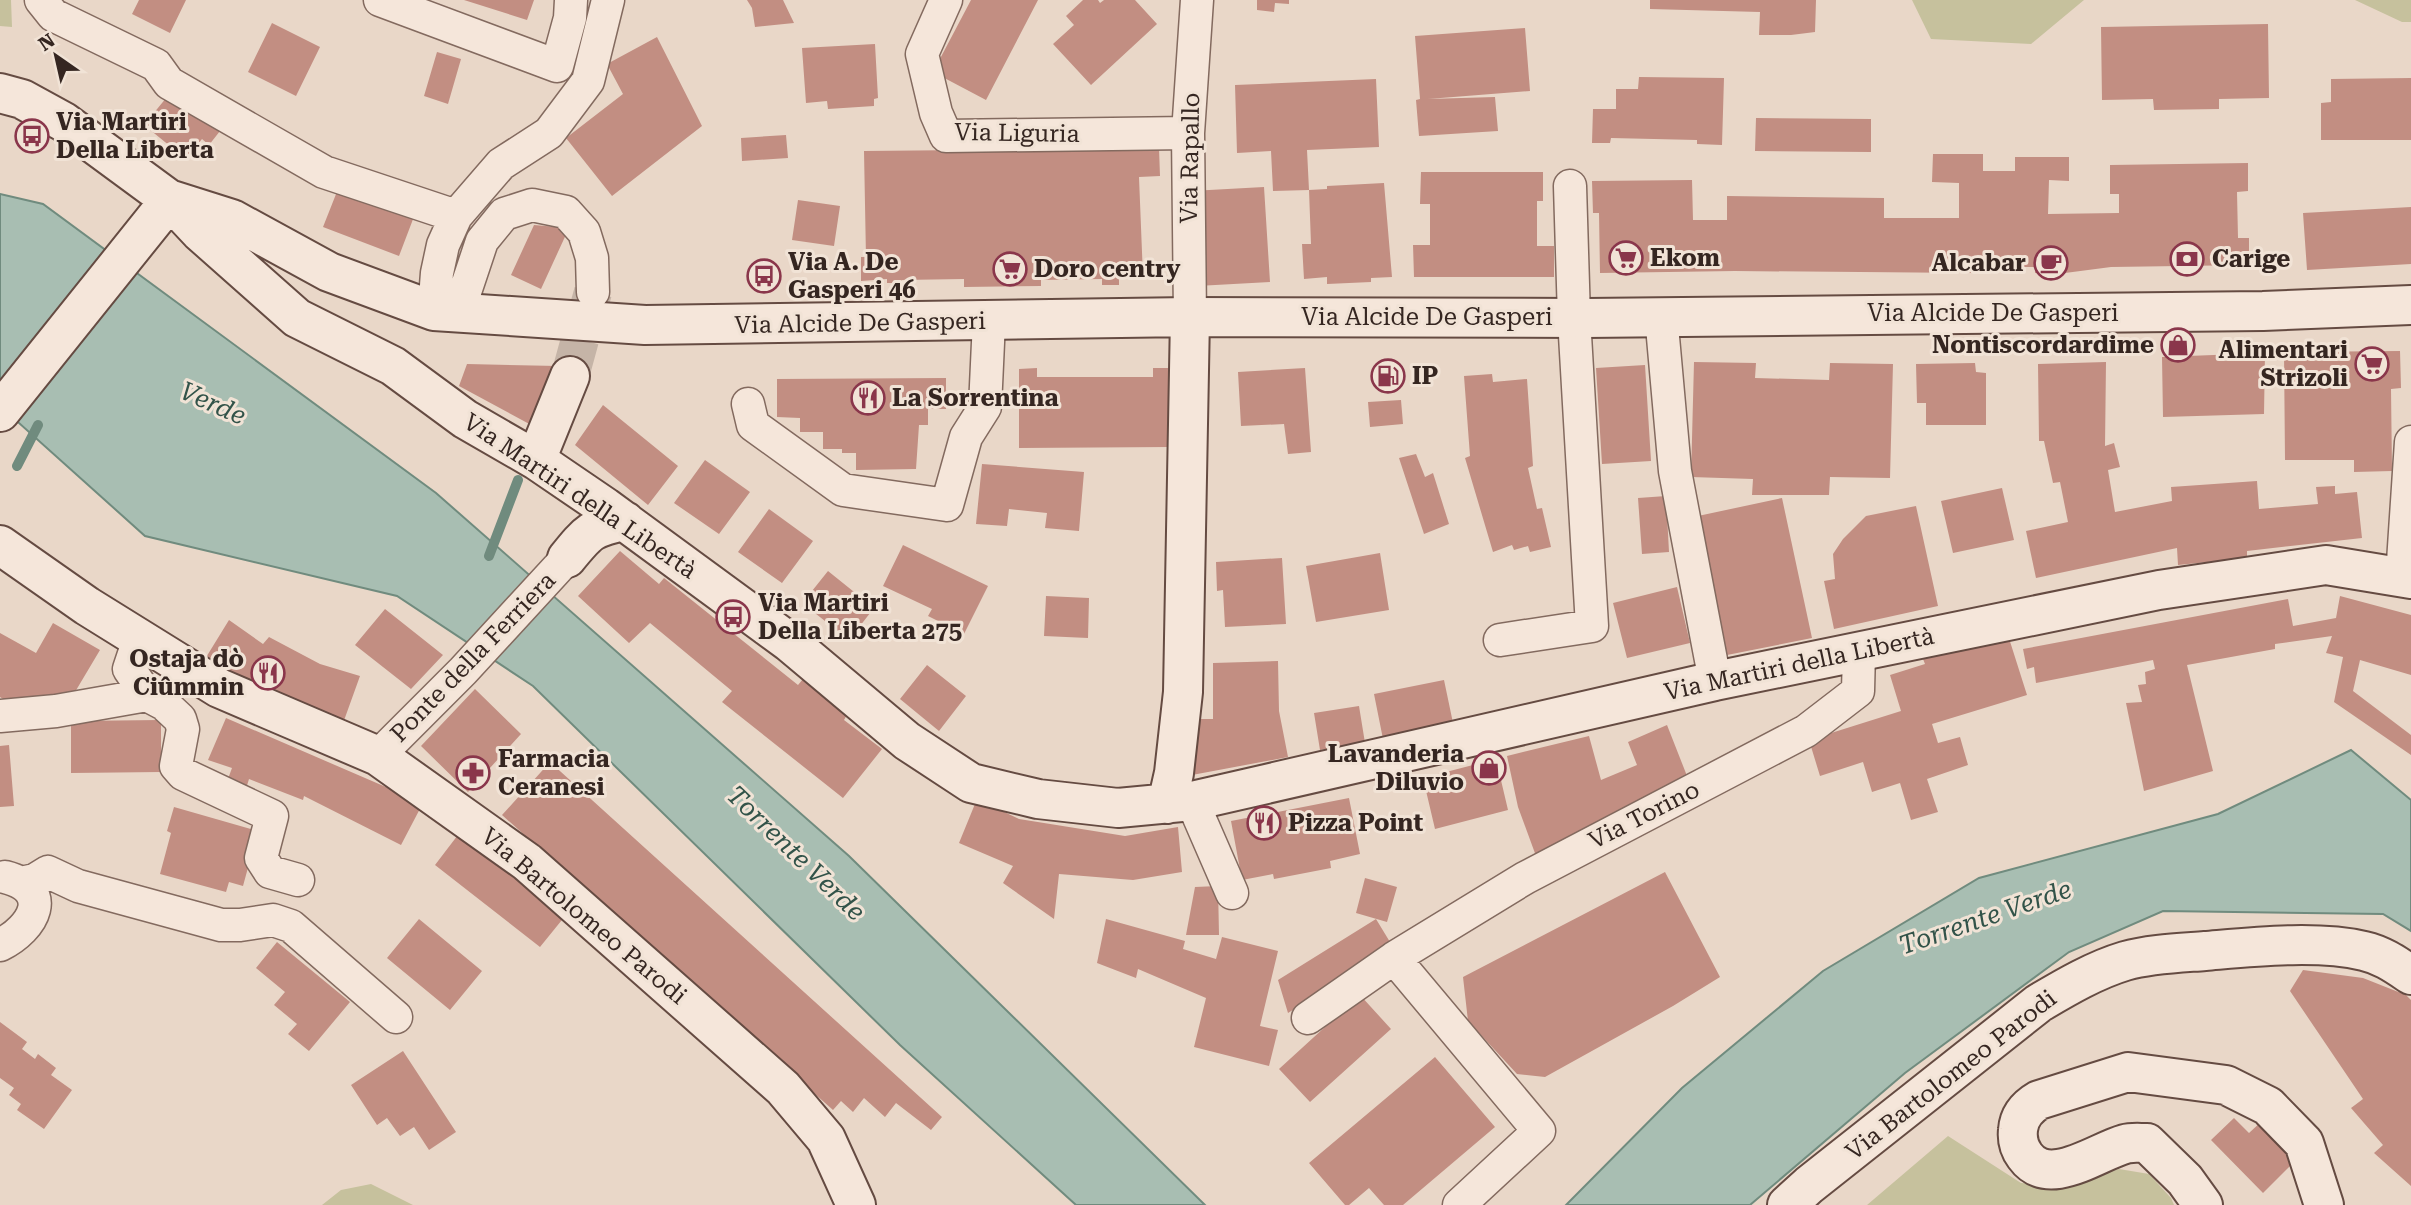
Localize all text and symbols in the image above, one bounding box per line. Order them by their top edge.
north arrow [21,21,91,91]
text: N [34,28,60,56]
street label: Via Rapallo [1175,92,1205,224]
place label: Via Martiri Della Liberta [56,108,214,164]
bus stop icon: Via Martiri Della Liberta [13,117,51,155]
street label: Via Liguria [954,118,1080,148]
supermarket icon: Ekom [1607,239,1645,277]
bank icon: Carige [2168,240,2206,278]
place label: Ekom [1650,244,1720,272]
cafe icon: Alcabar [2032,244,2070,282]
place label: Carige [2212,245,2290,273]
place label: Via A. De Gasperi 46 [788,248,916,304]
place label: Alcabar [1932,249,2026,277]
supermarket icon: Doro centry [991,250,1029,288]
place label: Doro centry [1034,255,1181,283]
bus stop icon: Via A. De Gasperi 46 [745,257,783,295]
street label: Via Alcide De Gasperi [1867,299,2119,327]
street label: Via Alcide De Gasperi [1301,303,1553,331]
street label: Via Alcide De Gasperi [734,307,986,339]
shop icon: Nontiscordardime [2159,326,2197,364]
place label: Nontiscordardime [1932,331,2154,359]
place label: Alimentari Strizoli [2219,336,2348,392]
supermarket icon: Alimentari Strizoli [2353,345,2391,383]
fuel station icon: IP [1369,357,1407,395]
place label: IP [1412,362,1439,390]
water label: Verde [176,375,250,431]
restaurant icon: La Sorrentina [849,379,887,417]
place label: La Sorrentina [892,384,1059,412]
street label: Via Martiri della Libertà [458,407,702,585]
street label: Ponte della Ferriera [385,566,561,748]
place label: Via Martiri Della Liberta 275 [758,589,962,645]
bus stop icon: Via Martiri Della Liberta 275 [714,598,752,636]
street label: Via Martiri della Libertà [1662,622,1936,706]
place label: Ostaja dò Ciûmmin [129,645,244,701]
restaurant icon: Ostaja dò Ciûmmin [249,654,287,692]
place label: Lavanderia Diluvio [1328,740,1464,796]
place label: Farmacia Ceranesi [498,745,610,801]
shop icon: Lavanderia Diluvio [1470,749,1508,787]
pharmacy icon: Farmacia Ceranesi [454,754,492,792]
street label: Via Torino [1584,775,1704,855]
water label: Torrente Verde [721,780,871,926]
restaurant icon: Pizza Point [1245,804,1283,842]
place label: Pizza Point [1288,809,1423,837]
street label: Via Bartolomeo Parodi [476,822,693,1010]
water label: Torrente Verde [1895,873,2075,961]
street label: Via Bartolomeo Parodi [1840,984,2062,1166]

